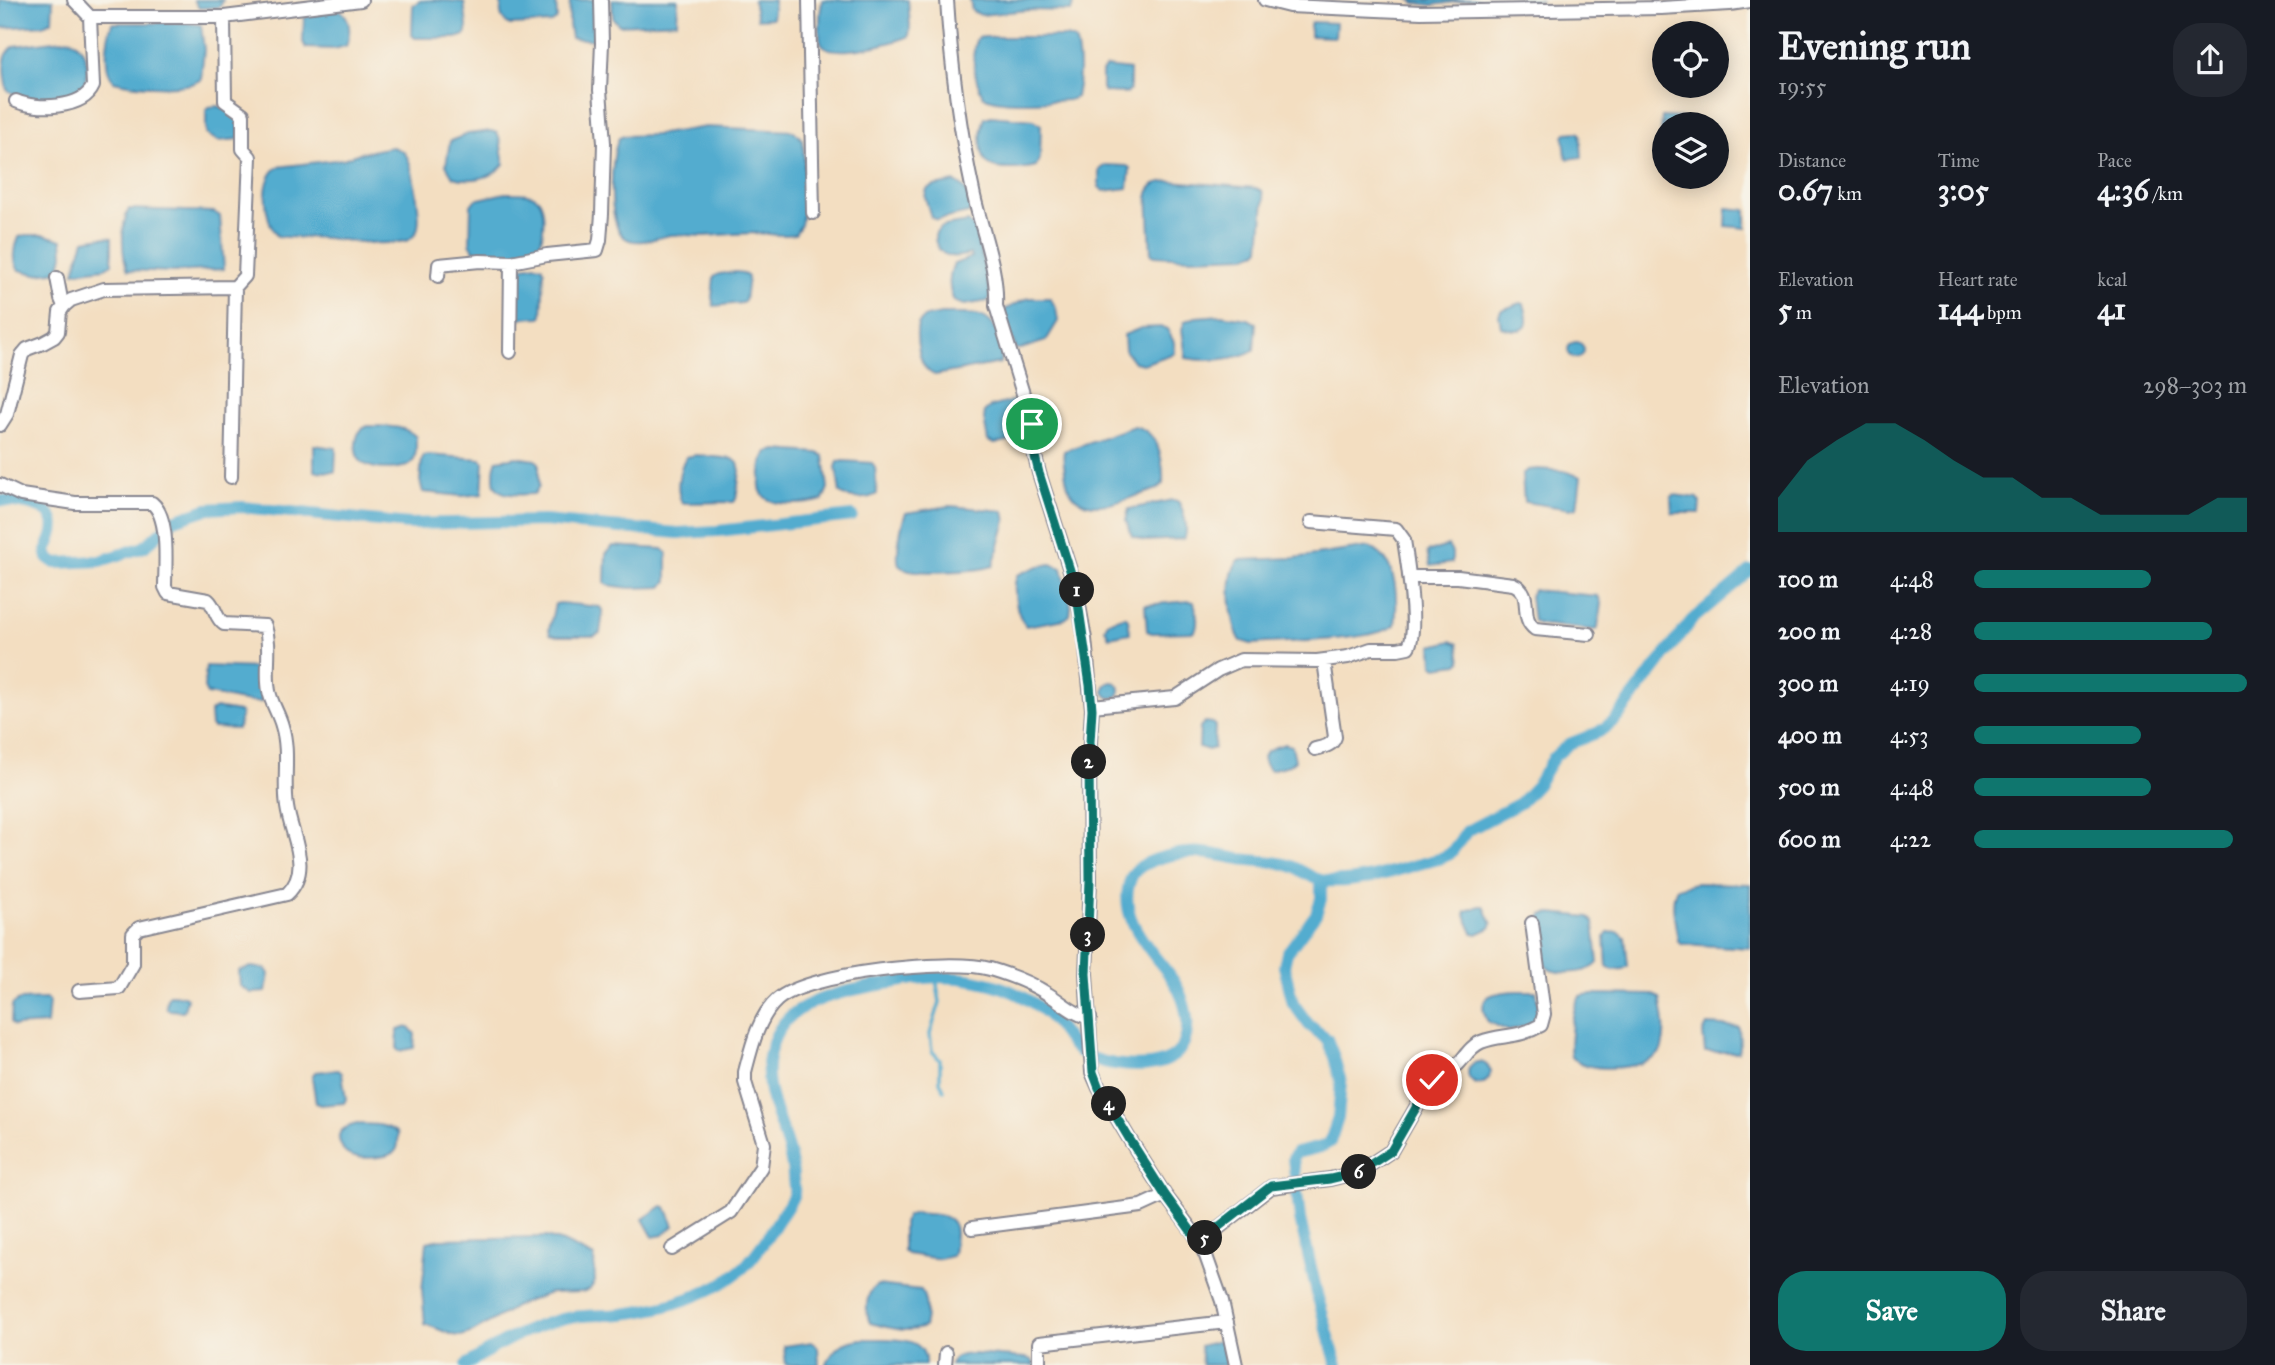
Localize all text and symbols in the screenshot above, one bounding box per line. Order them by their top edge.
map controls [1652,21,1729,189]
button: locate [1652,21,1729,98]
text: Evening run [1778,23,1971,69]
button: share [2173,23,2247,97]
text: 19:55 [1778,72,1826,100]
button: layers [1652,112,1729,189]
text: Distance [1778,149,1846,172]
text: Time [1938,149,1980,172]
text: Pace [2097,149,2132,172]
text: 0.67 [1778,172,1833,208]
text: 3:05 [1938,172,1989,208]
text: 4:36 [2097,172,2149,208]
text: km [1833,182,1862,205]
text: /km [2149,182,2183,205]
text: Elevation [1778,268,1853,291]
text: Heart rate [1938,268,2018,291]
text: kcal [2097,268,2127,291]
text: 5 [1778,291,1792,327]
text: 144 [1938,291,1983,327]
text: 41 [2097,291,2126,327]
text: m [1792,301,1812,324]
text: bpm [1983,301,2022,324]
text: Elevation [1778,371,1869,399]
text: 298–303 m [2143,371,2247,399]
pin [1002,394,1062,454]
icon: arrive [1013,405,1051,443]
text: 100 m [1778,565,1838,593]
text: 4:48 [1890,565,1934,593]
pin: 1 [1060,572,1094,608]
text: 1 [1073,578,1080,601]
text: 200 m [1778,617,1840,645]
text: 4:28 [1890,617,1932,645]
text: 300 m [1778,669,1838,697]
text: 4:19 [1890,669,1930,697]
text: 400 m [1778,721,1842,749]
text: 4:53 [1890,721,1929,749]
pin: 2 [1072,744,1106,780]
text: 2 [1084,750,1093,773]
text: 500 m [1778,773,1840,801]
text: 4:48 [1890,773,1934,801]
text: 600 m [1778,825,1841,853]
text: 4:22 [1890,825,1931,853]
pin: 3 [1070,918,1106,953]
text: 3 [1084,923,1091,946]
pin [1402,1050,1462,1110]
icon: check [1413,1061,1451,1099]
pin: 4 [1092,1086,1126,1122]
text: 4 [1103,1092,1114,1115]
pin: 6 [1342,1154,1376,1190]
text: 6 [1354,1160,1363,1183]
pin: 5 [1188,1220,1222,1256]
text: 5 [1200,1226,1209,1249]
button: Save [1778,1271,2006,1351]
button: Share [2020,1271,2247,1351]

